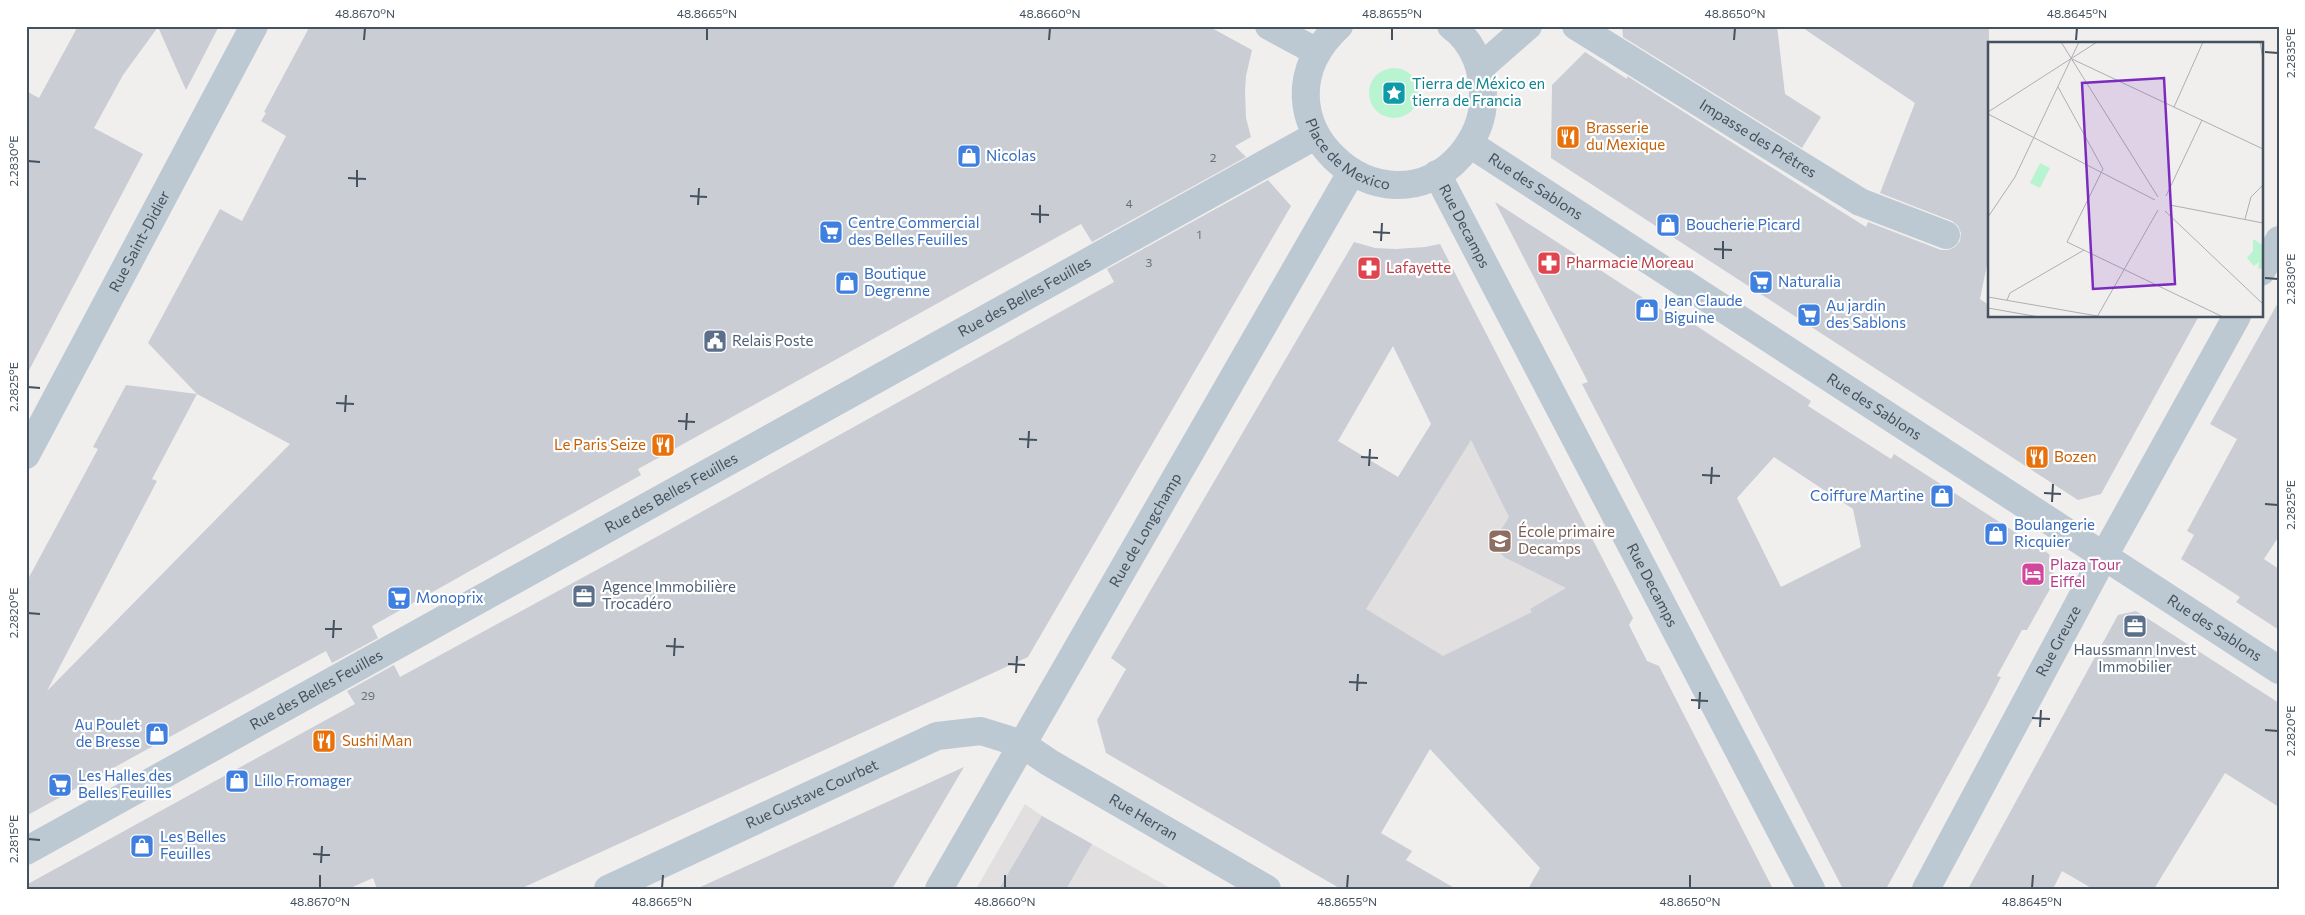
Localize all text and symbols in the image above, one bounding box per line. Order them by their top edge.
text: 48.8670°N [335,6,395,20]
text: 48.8665°N [677,6,737,20]
text: 48.8660°N [1019,6,1081,20]
text: 48.8655°N [1362,6,1422,20]
text: 48.8650°N [1705,6,1765,20]
text: 48.8645°N [2047,6,2107,20]
text: 2.2835°E [2283,28,2297,78]
inset map [1988,42,2262,318]
place label: Tierra de México en tierra de Francia [1412,74,1545,109]
place icon: Tierra de México en tierra de Francia [1381,80,1407,106]
street label: Impasse des Prêtres [1697,95,1820,181]
street label: Place de Mexico [1302,115,1392,193]
place label: Brasserie du Mexique [1586,118,1665,153]
restaurant icon: Brasserie du Mexique [1555,124,1581,150]
text: 2.2830°E [6,136,20,186]
shop icon: Nicolas [956,143,982,169]
place label: Nicolas [986,146,1036,164]
street label: Rue des Sablons [1485,148,1587,223]
house number: 2 [1210,150,1217,164]
street label: Rue Decamps [1436,181,1495,271]
street label: Rue Saint-Didier [104,187,173,295]
house number: 4 [1125,196,1133,210]
shop icon: Boucherie Picard [1655,212,1681,238]
place label: Centre Commercial des Belles Feuilles [848,213,979,248]
place label: Boucherie Picard [1686,215,1801,233]
supermarket icon: Centre Commercial des Belles Feuilles [818,219,844,245]
house number: 1 [1196,227,1202,241]
pharmacy icon: Pharmacie Moreau [1536,250,1562,276]
street label: Rue des Belles Feuilles [955,252,1094,340]
place label: Pharmacie Moreau [1566,253,1694,271]
text: 2.2830°E [2283,254,2297,304]
house number: 3 [1146,255,1153,269]
pharmacy icon: Lafayette [1356,255,1382,281]
place label: Lafayette [1386,258,1451,276]
place label: Boutique Degrenne [864,264,930,299]
supermarket icon: Naturalia [1748,269,1774,295]
shop icon: Boutique Degrenne [834,270,860,296]
place label: Naturalia [1778,272,1841,290]
place label: Jean Claude Biguine [1664,291,1743,326]
place label: Au jardin des Sablons [1826,296,1906,331]
shop icon: Jean Claude Biguine [1634,297,1660,323]
supermarket icon: Au jardin des Sablons [1796,302,1822,328]
public building icon: Relais Poste [702,328,728,354]
place label: Relais Poste [732,331,813,349]
text: 2.2825°E [6,362,20,412]
street label: Rue des Sablons [1824,369,1925,443]
restaurant icon: Le Paris Seize [650,432,676,458]
place label: Le Paris Seize [554,435,646,453]
restaurant icon: Bozen [2024,444,2050,470]
place label: Bozen [2054,447,2097,465]
street label: Rue des Belles Feuilles [601,448,741,536]
street label: Rue de Longchamp [1105,469,1185,590]
text: 2.2825°E [2283,480,2297,530]
shop icon: Coiffure Martine [1929,483,1955,509]
place label: Coiffure Martine [1810,486,1924,504]
place label: Boulangerie Ricquier [2014,515,2095,550]
place label: École primaire Decamps [1518,521,1615,557]
shop icon: Boulangerie Ricquier [1983,521,2009,547]
school or university icon: École primaire Decamps [1487,528,1513,554]
street label: Rue Decamps [1624,540,1682,630]
place label: Plaza Tour Eiffel [2050,555,2121,590]
hotel icon: Plaza Tour Eiffel [2020,561,2046,587]
place label: Agence Immobilière Trocadéro [602,577,736,612]
office icon: Agence Immobilière Trocadéro [571,583,597,609]
supermarket icon: Monoprix [386,585,412,611]
text: 2.2820°E [6,588,20,638]
place label: Monoprix [416,588,484,606]
street label: Rue des Sablons [2164,590,2266,665]
street label: Rue Greuze [2031,602,2084,679]
office icon: Haussmann Invest Immobilier [2122,613,2148,639]
place label: Haussmann Invest Immobilier [2074,640,2196,675]
street label: Rue des Belles Feuilles [246,645,386,733]
house number: 29 [361,688,375,702]
text: 2.2820°E [2283,706,2297,756]
place label: Au Poulet de Bresse [74,715,140,750]
shop icon: Au Poulet de Bresse [144,721,170,747]
restaurant icon: Sushi Man [311,728,337,754]
place label: Sushi Man [342,731,412,749]
street label: Rue Gustave Courbet [743,755,881,832]
place label: Les Halles des Belles Feuilles [78,766,172,801]
shop icon: Lillo Fromager [224,768,250,794]
place label: Lillo Fromager [254,771,352,789]
supermarket icon: Les Halles des Belles Feuilles [47,772,73,798]
street label: Rue Herran [1106,789,1182,843]
text: 2.2815°E [6,815,20,863]
place label: Les Belles Feuilles [160,827,226,862]
shop icon: Les Belles Feuilles [129,833,155,859]
text: 48.8670°N [290,894,350,908]
text: 48.8665°N [632,894,692,908]
text: 48.8660°N [974,894,1036,908]
text: 48.8655°N [1317,894,1377,908]
text: 48.8650°N [1660,894,1720,908]
text: 48.8645°N [2002,894,2062,908]

